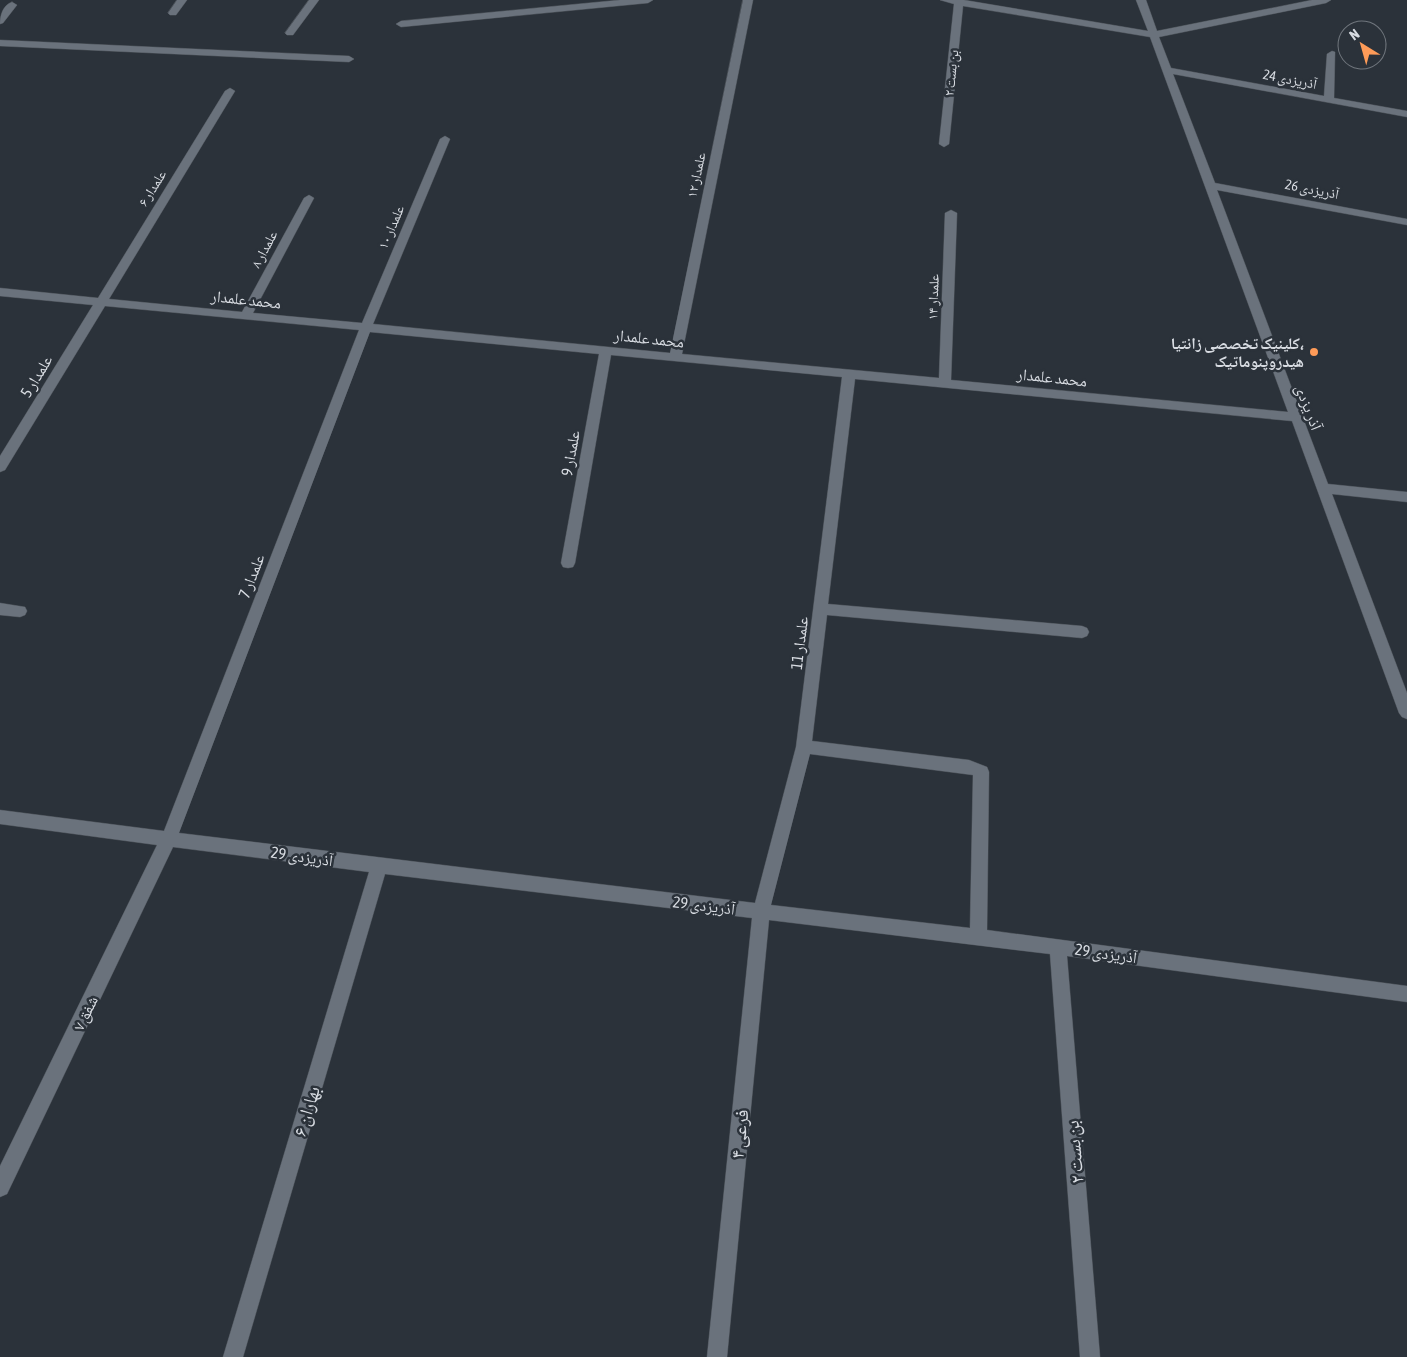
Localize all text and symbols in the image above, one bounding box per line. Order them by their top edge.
north arrow [1337,20,1387,70]
text: N [1346,26,1362,43]
street label: بن بست ۲ [941,49,962,97]
street label: آذریزدی 24 [1262,66,1319,93]
street label: علمدار ۱۲ [683,151,710,199]
street label: علمدار ۶ [135,167,170,210]
street label: آذریزدی 26 [1284,176,1341,203]
street label: علمدار ۱۰ [375,203,408,252]
street label: علمدار ۸ [248,228,281,271]
street label: علمدار ۱۴ [924,274,943,320]
street label: محمد علمدار [209,286,282,313]
street label: محمد علمدار [612,325,685,352]
place label: کلینیک تخصصی زانتیا، هیدروپنوماتیک [1171,334,1304,371]
marker: کلینیک تخصصی زانتیا، هیدروپنوماتیک [1308,346,1320,358]
street label: علمدار 5 [16,352,56,401]
street label: محمد علمدار [1015,364,1088,391]
street label: آذر یزدی [1290,382,1326,434]
street label: علمدار 9 [557,429,584,477]
street label: علمدار 7 [234,551,269,601]
street label: علمدار 11 [787,615,812,671]
street label: آذریزدی 29 [270,843,335,871]
street label: آذریزدی 29 [672,892,737,920]
street label: آذریزدی 29 [1074,940,1139,968]
street label: شفق ۷ [69,993,103,1034]
street label: بهاران ۶ [288,1083,325,1139]
street label: فرعی ۴ [725,1108,754,1160]
street label: بن بست ۲ [1060,1119,1089,1185]

